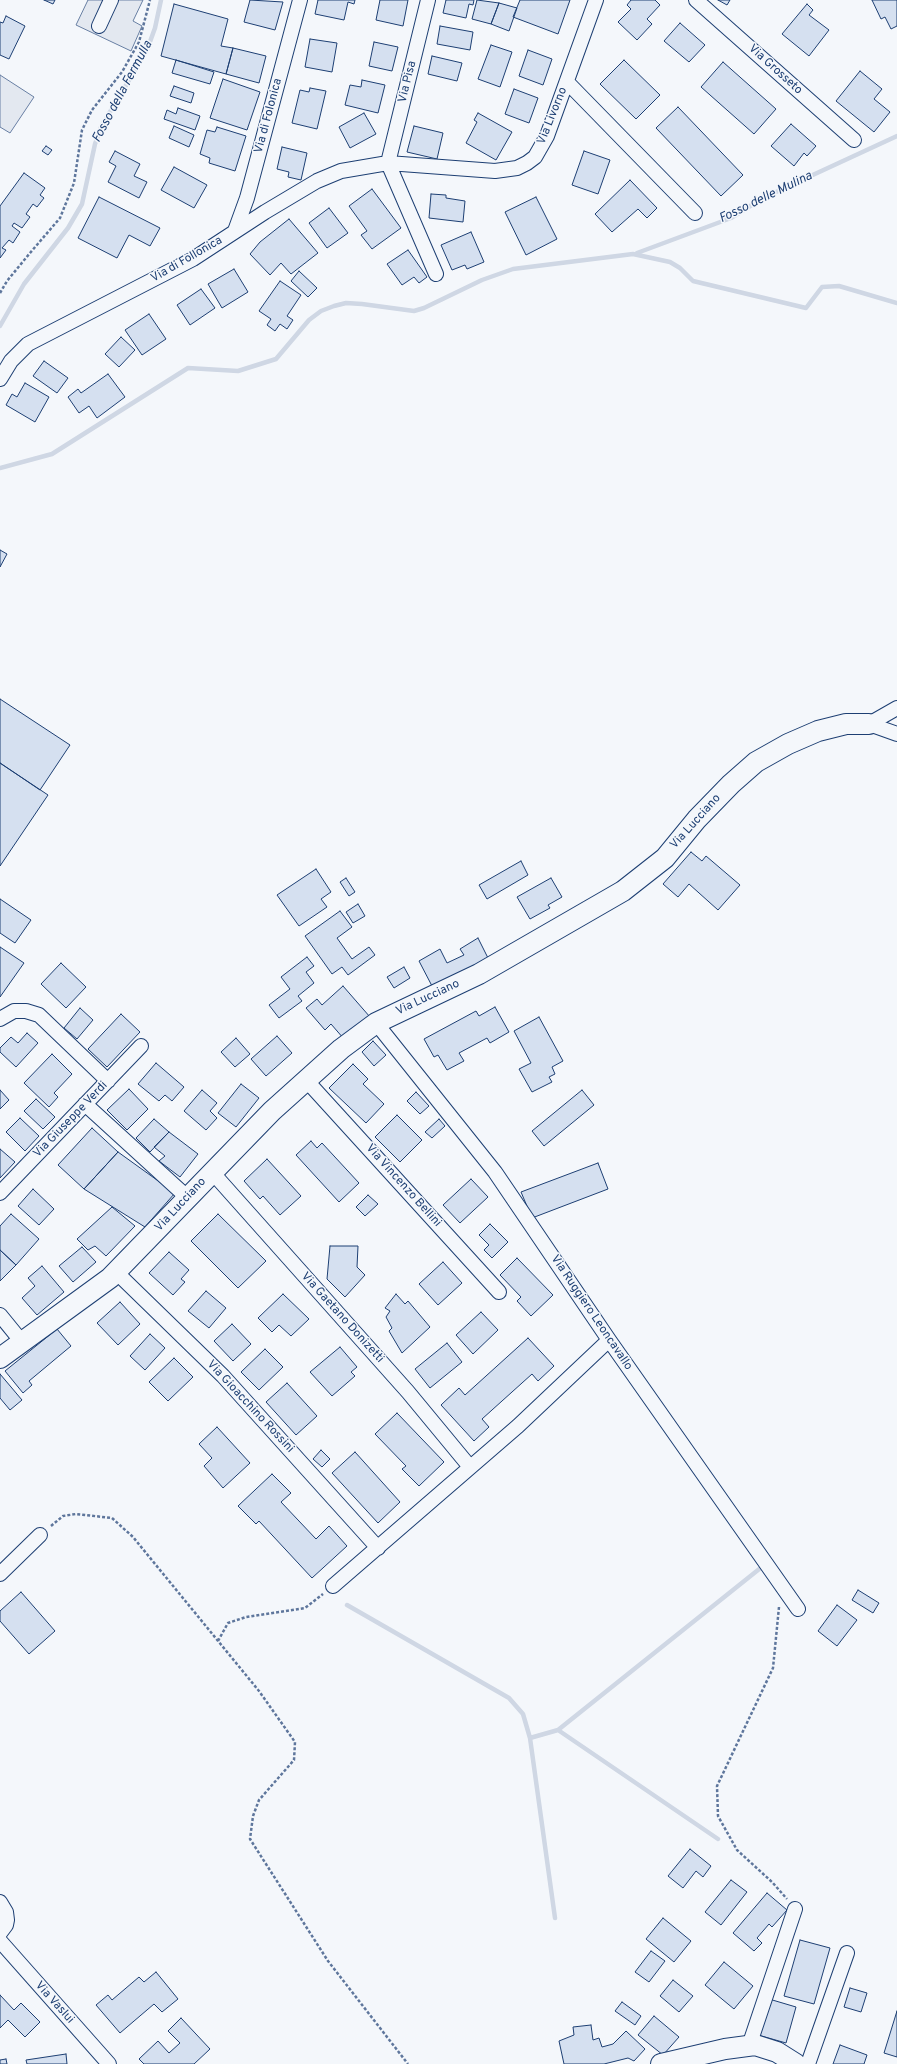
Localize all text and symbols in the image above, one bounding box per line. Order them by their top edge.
water label: Fosso della Fermulla [90,38,156,146]
street label: Via Grosseto [745,42,805,98]
street label: Via Pisa [396,60,420,104]
street label: Via di Folonica [252,77,286,155]
street label: Via Livorno [535,85,571,147]
water label: Fosso delle Mulina [717,169,815,227]
street label: Via di Follonica [149,234,225,286]
street label: Via Lucciano [668,792,724,852]
street label: Via Lucciano [394,977,462,1019]
street label: Via Giuseppe Verdi [31,1079,111,1161]
street label: Via Vincenzo Bellini [362,1142,444,1230]
street label: Via Lucciano [152,1175,210,1235]
street label: Via Ruggiero Leoncavallo [547,1253,635,1373]
street label: Via Gaetano Donizetti [298,1270,386,1366]
street label: Via Gioacchino Rossini [203,1358,297,1456]
street label: Via Vaslui [31,1979,77,2027]

